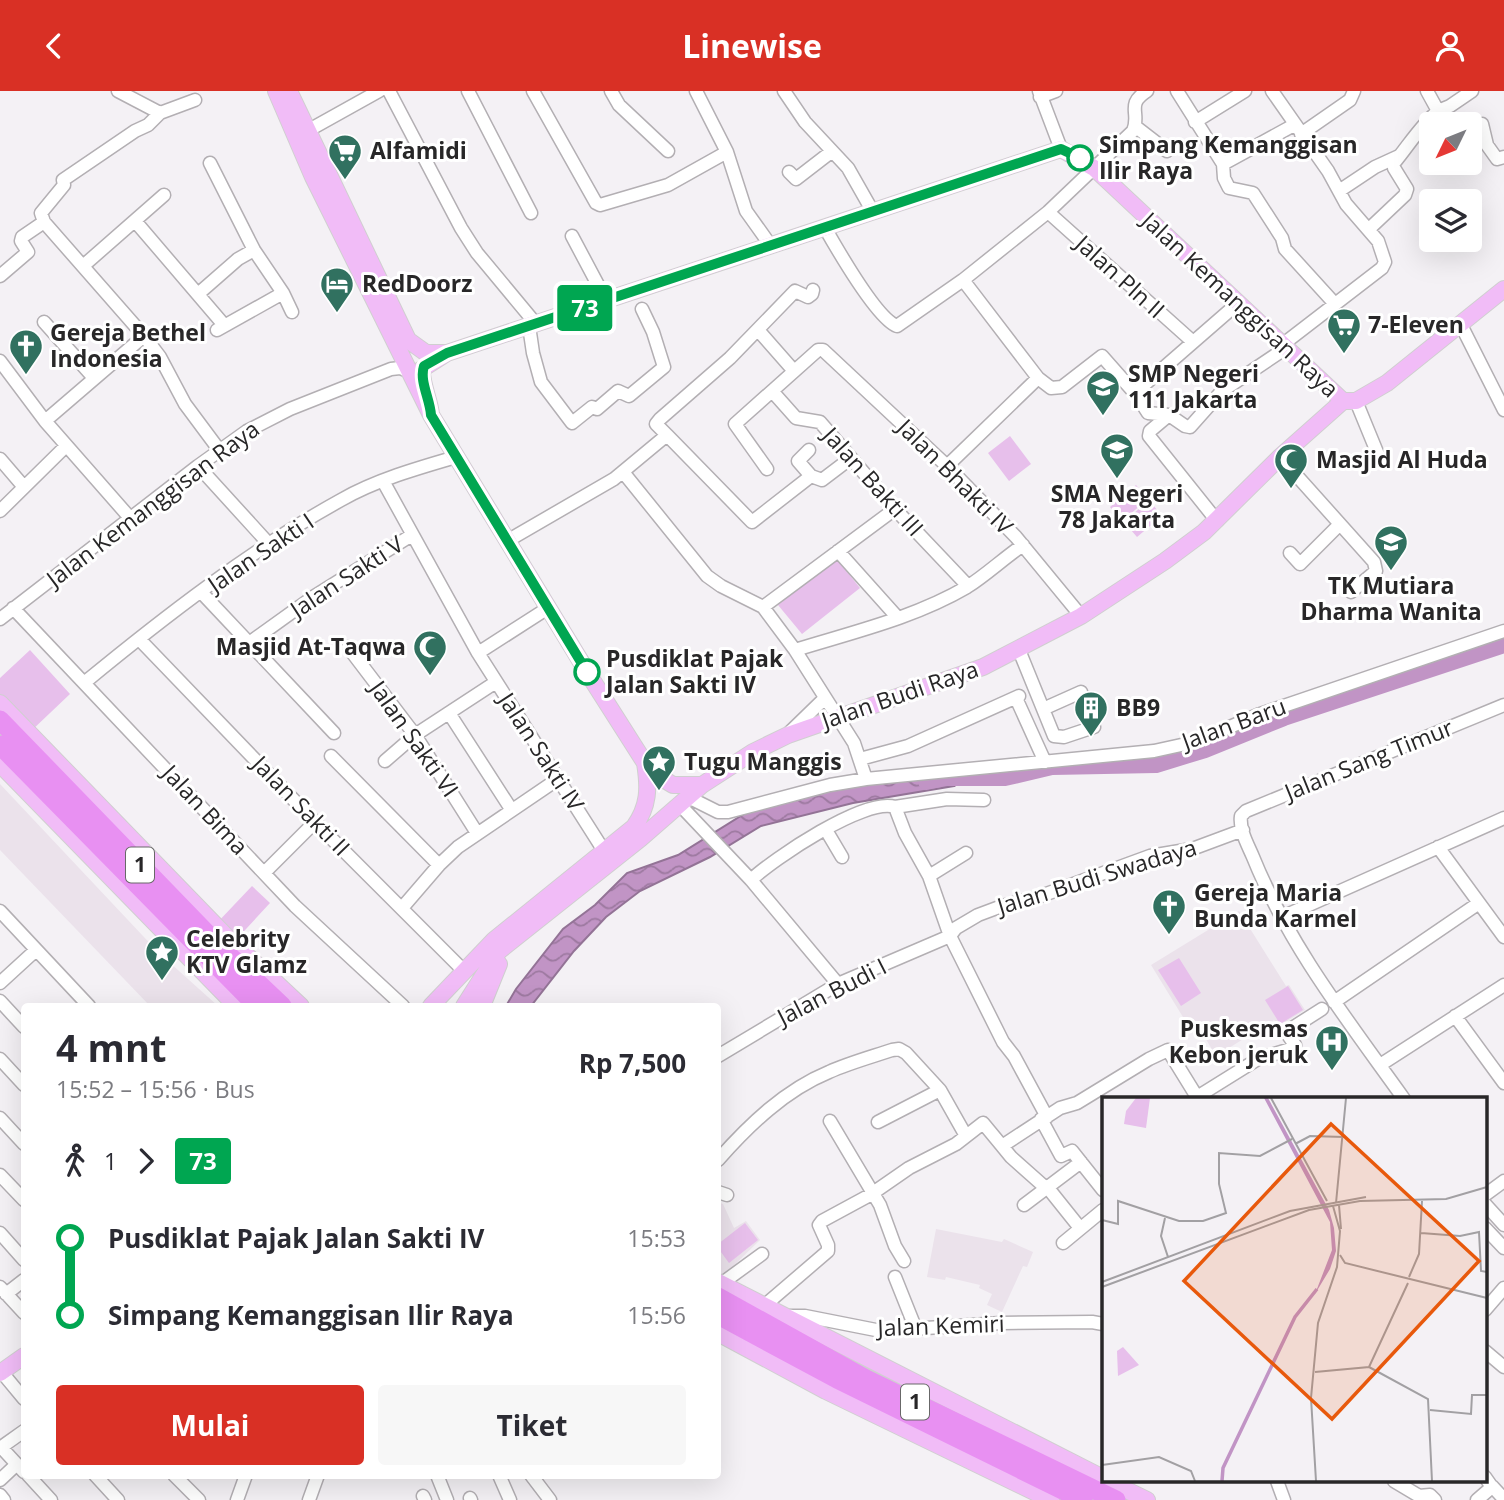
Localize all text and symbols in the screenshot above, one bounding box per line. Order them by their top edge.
text: Linewise [682,24,822,67]
icon: back [35,27,73,65]
icon: person [1431,27,1469,65]
north arrow [1419,112,1482,175]
map controls [1419,112,1482,252]
place label: Simpang Kemanggisan Ilir Raya [1099,128,1358,186]
supermarket icon: Alfamidi [326,132,364,181]
place label: Alfamidi [370,134,467,166]
marker: Simpang Kemanggisan Ilir Raya [1067,145,1093,171]
button: layers [1419,189,1482,252]
street label: Jalan Kemanggisan Raya [1134,203,1346,404]
street label: Jalan Pln II [1068,226,1172,325]
hotel icon: RedDoorz [318,265,356,314]
place label: RedDoorz [362,267,473,299]
line badge: 73 [554,285,616,331]
text: 73 [571,291,599,324]
supermarket icon: 7-Eleven [1325,306,1363,355]
place label: 7-Eleven [1368,308,1464,340]
place label: Gereja Bethel Indonesia [50,316,206,374]
church icon: Gereja Bethel Indonesia [7,327,45,376]
place label: SMP Negeri 111 Jakarta [1128,357,1259,415]
school or university icon: SMP Negeri 111 Jakarta [1084,368,1122,417]
street label: Jalan Bhakti IV [889,410,1021,541]
street label: Jalan Kemanggisan Raya [38,413,265,595]
street label: Jalan Bakti III [815,418,931,543]
school or university icon: SMA Negeri 78 Jakarta [1098,431,1136,480]
mosque icon: Masjid Al Huda [1272,441,1310,490]
place label: Masjid Al Huda [1316,443,1488,475]
place label: SMA Negeri 78 Jakarta [1051,477,1183,535]
street label: Jalan Sakti I [199,505,320,601]
school or university icon: TK Mutiara Dharma Wanita [1372,523,1410,572]
street label: Jalan Sakti V [282,528,409,626]
place label: TK Mutiara Dharma Wanita [1300,569,1482,627]
mosque icon: Masjid At-Taqwa [411,628,449,677]
place label: Masjid At-Taqwa [216,630,406,662]
place label: Pusdiklat Pajak Jalan Sakti IV [604,642,784,700]
street label: Jalan Budi Raya [815,652,982,736]
marker: Pusdiklat Pajak Jalan Sakti IV [574,659,600,685]
street label: Jalan Sakti VI [362,672,467,803]
street label: Jalan Sakti IV [491,684,592,817]
building icon: BB9 [1072,689,1110,738]
street label: Jalan Baru [1175,689,1290,757]
place label: BB9 [1116,691,1160,723]
street label: Jalan Sang Timur [1278,711,1458,808]
place icon: Tugu Manggis [640,743,678,792]
place label: Tugu Manggis [684,745,842,777]
street label: Jalan Sakti II [244,747,358,862]
street label: Jalan Bima [154,756,256,861]
street label: Jalan Budi Swadaya [991,831,1200,922]
road number: 1 [126,847,154,883]
place label: Gereja Maria Bunda Karmel [1194,876,1357,934]
church icon: Gereja Maria Bunda Karmel [1150,887,1188,936]
place label: Celebrity KTV Glamz [186,922,307,980]
place icon: Celebrity KTV Glamz [143,933,181,982]
street label: Jalan Budi I [770,950,892,1033]
place label: Puskesmas Kebon jeruk [1169,1012,1309,1070]
text: 4 mnt [56,1021,166,1073]
hospital icon: Puskesmas Kebon jeruk [1313,1023,1351,1072]
text: Rp 7,500 [579,1045,686,1081]
text: 15:52 – 15:56 · Bus [56,1073,255,1105]
inset map [1102,1097,1486,1483]
icon: walk [56,1142,94,1180]
icon: forward [127,1142,165,1180]
text: 73 [189,1144,217,1177]
text: 1 [104,1145,117,1177]
text: Pusdiklat Pajak Jalan Sakti IV [108,1220,485,1256]
text: 15:53 [627,1222,686,1254]
text: Simpang Kemanggisan Ilir Raya [108,1297,514,1333]
text: 15:56 [627,1299,686,1331]
street label: Jalan Kemiri [875,1307,1005,1343]
button: Mulai [56,1385,364,1465]
button: Tiket [378,1385,686,1465]
road number: 1 [901,1385,929,1419]

